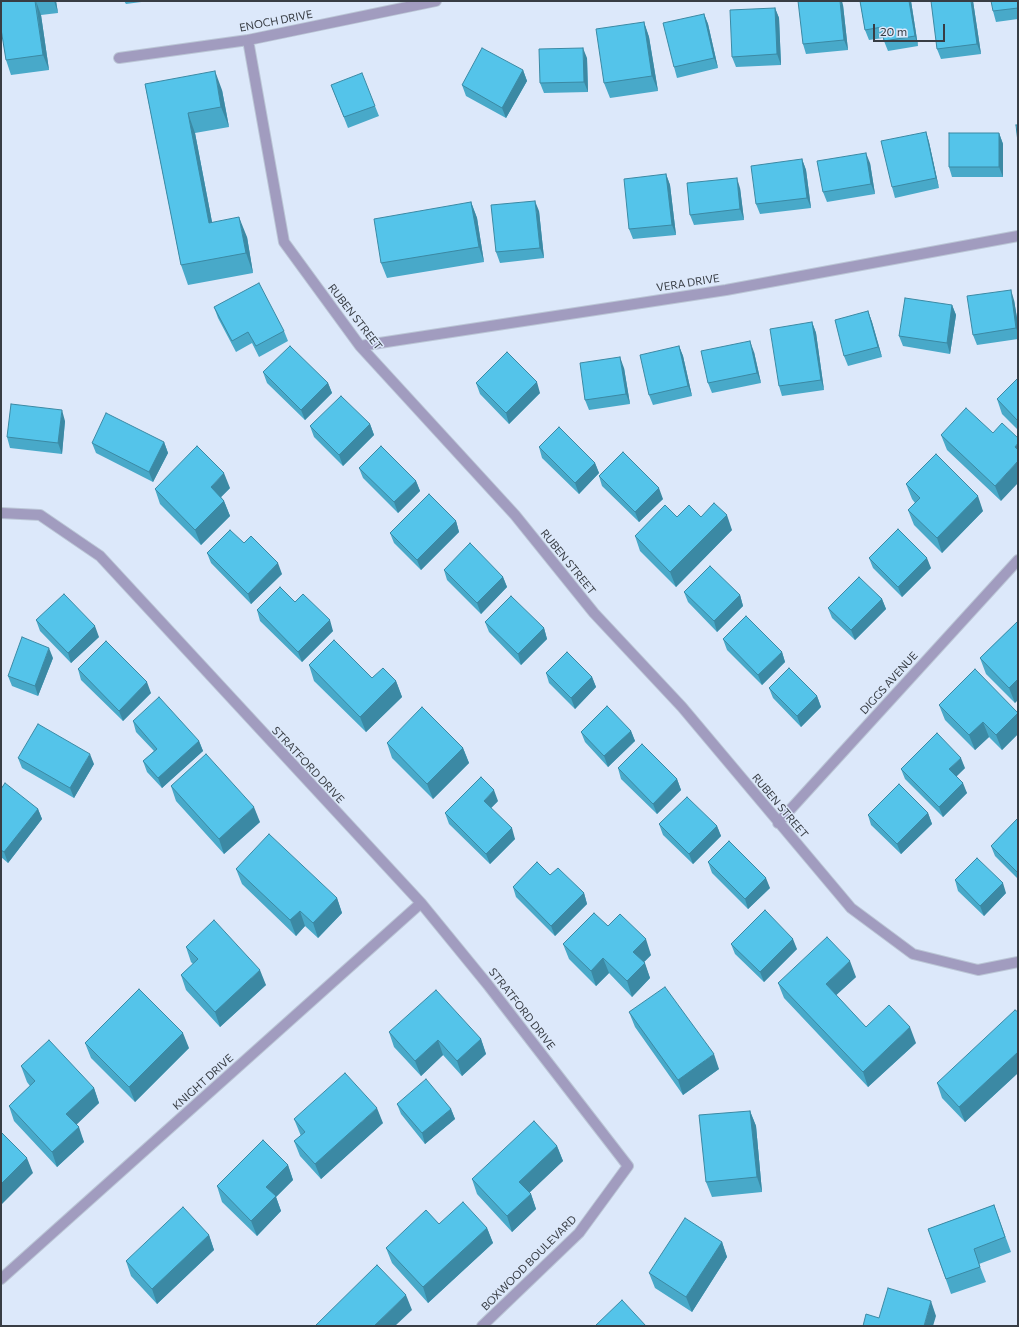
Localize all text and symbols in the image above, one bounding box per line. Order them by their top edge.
street label: ENOCH DRIVE [238,7,314,35]
scale bar [875,16,947,42]
text: 20 m [880,24,907,38]
street label: VERA DRIVE [655,271,721,295]
street label: RUBEN STREET [325,281,385,353]
street label: RUBEN STREET [538,527,598,597]
street label: DIGGS AVENUE [857,649,921,717]
street label: STRATFORD DRIVE [269,724,347,806]
street label: RUBEN STREET [749,771,811,841]
street label: STRATFORD DRIVE [486,966,558,1052]
street label: KNIGHT DRIVE [170,1051,236,1113]
street label: BOXWOOD BOULEVARD [479,1213,579,1313]

